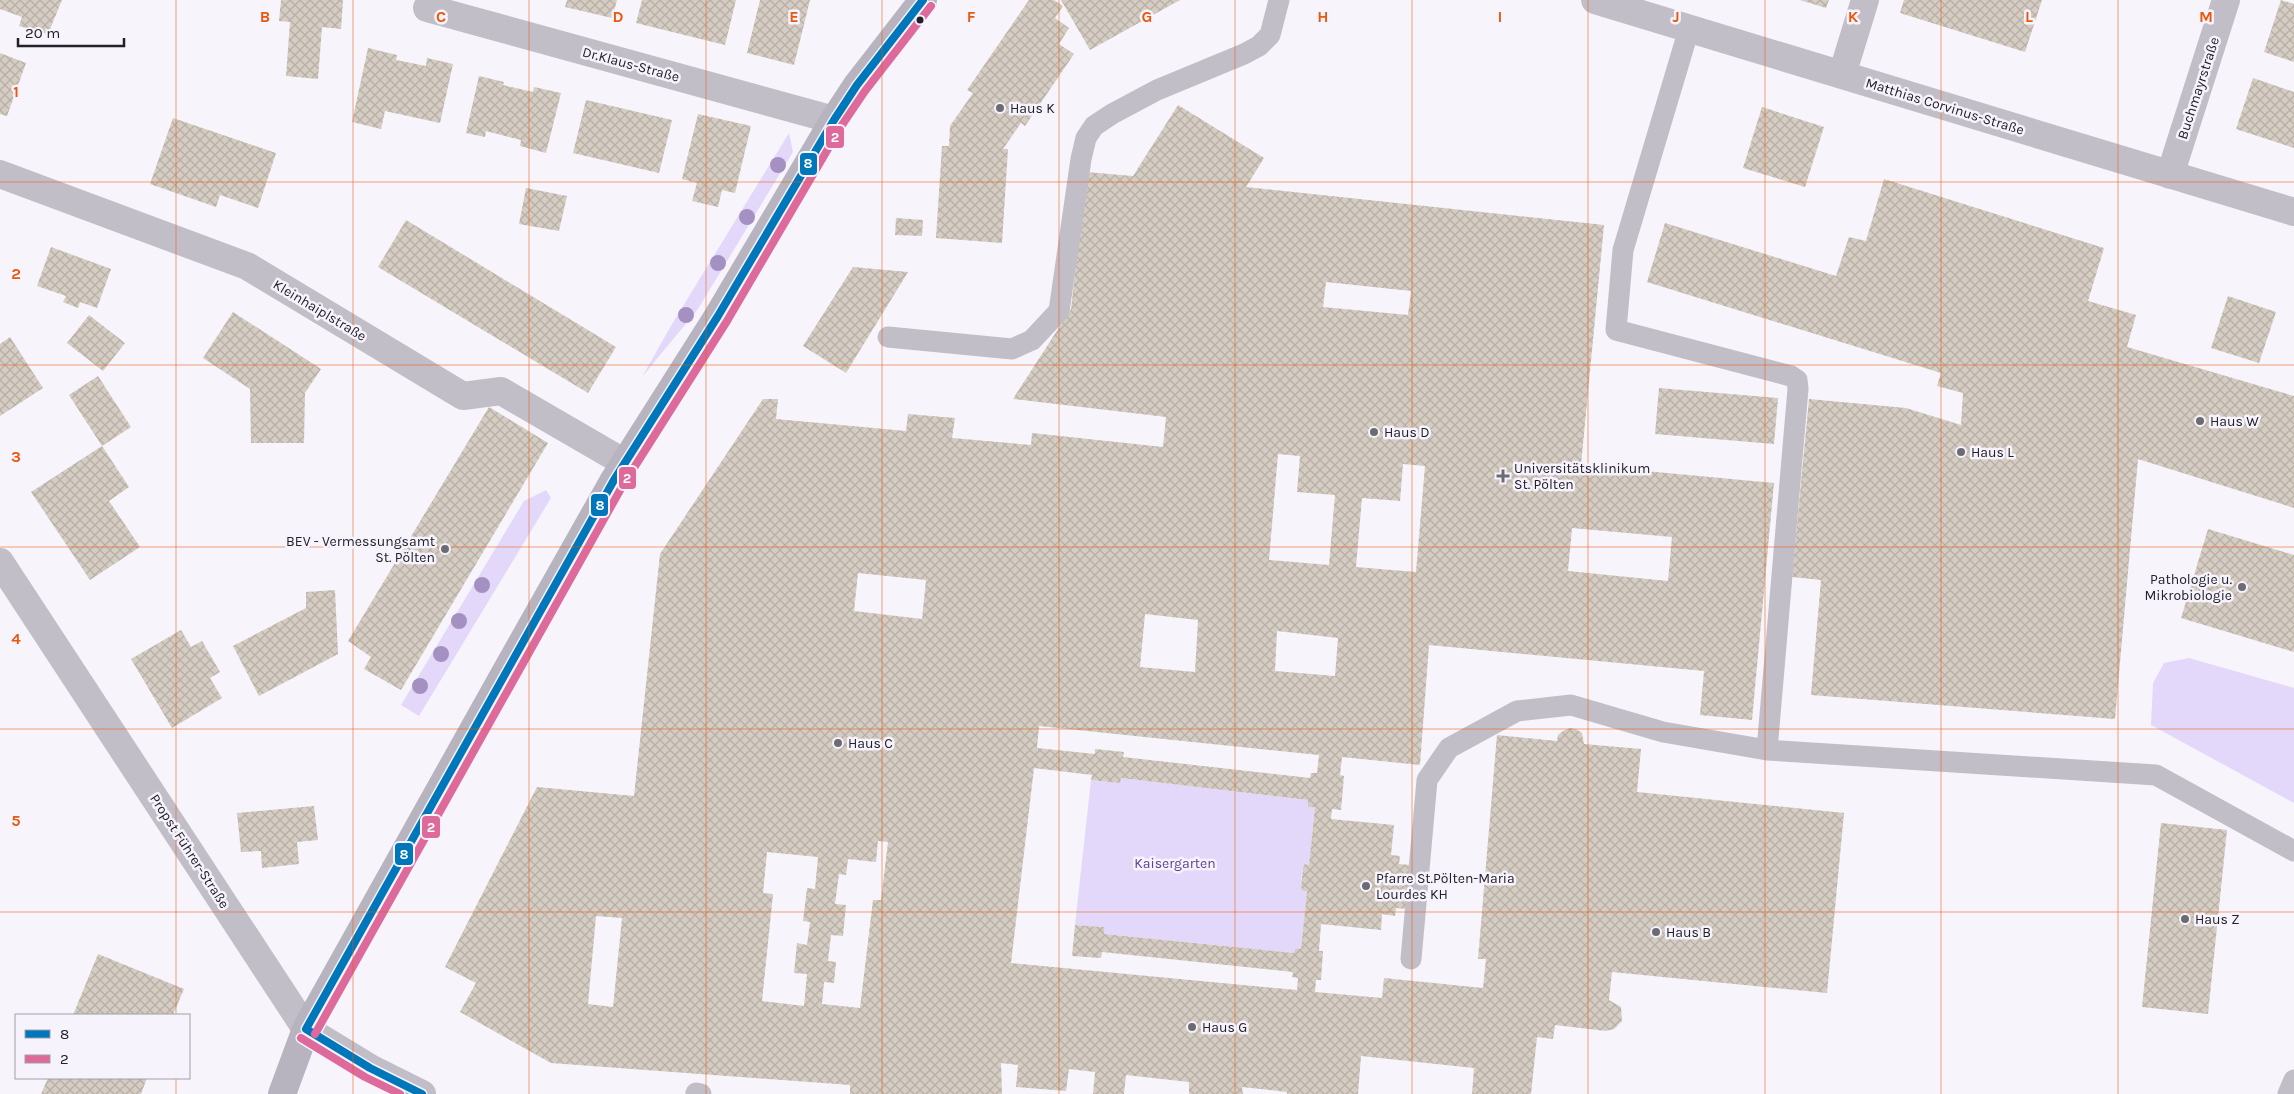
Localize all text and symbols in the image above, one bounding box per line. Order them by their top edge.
text: B [260,7,270,26]
text: C [436,7,446,26]
text: D [613,7,624,26]
text: E [789,7,799,26]
text: F [967,7,976,26]
text: G [1142,7,1152,26]
text: H [1317,7,1329,26]
text: I [1498,7,1502,26]
text: J [1672,7,1680,26]
text: K [1848,7,1859,26]
text: L [2025,7,2033,26]
text: M [2199,7,2213,26]
scale bar [18,15,124,47]
unlabelled marker [915,15,925,25]
text: 20 m [25,24,60,42]
street label: Buchmayrstraße [2174,35,2223,141]
street label: Dr.Klaus-Straße [580,43,681,86]
street label: Matthias Corvinus-Straße [1863,74,2026,139]
text: 1 [13,82,19,101]
place label: Haus K [1010,100,1055,117]
marker: Haus K [994,102,1006,114]
line badge: 2 [825,125,845,149]
text: 2 [831,129,839,146]
line badge: 8 [799,152,818,176]
text: 8 [803,155,813,172]
text: 2 [11,264,21,283]
street label: Kleinhaiplstraße [270,276,369,345]
place label: Haus W [2210,413,2259,430]
marker: Haus W [2194,415,2206,427]
place label: Haus D [1384,424,1429,441]
marker: Haus D [1368,426,1380,438]
place label: Haus L [1971,444,2014,461]
marker: Haus L [1955,446,1967,458]
text: 3 [11,447,21,466]
place label: Universitätsklinikum St. Pölten [1514,460,1650,493]
line badge: 2 [618,466,637,490]
marker: Universitätsklinikum St. Pölten [1496,469,1510,483]
text: 2 [623,470,631,487]
line badge: 8 [590,493,609,517]
text: 8 [595,497,605,514]
place label: BEV - Vermessungsamt St. Pölten [286,533,435,566]
marker: BEV - Vermessungsamt St. Pölten [439,543,451,555]
place label: Pathologie u. Mikrobiologie [2144,571,2232,604]
marker: Pathologie u. Mikrobiologie [2236,581,2248,593]
text: 4 [11,629,21,648]
place label: Haus C [848,735,893,752]
marker: Haus C [832,737,844,749]
street label: Propst Führer-Straße [146,791,233,912]
text: 5 [11,811,21,830]
line badge: 2 [421,815,441,839]
text: 2 [427,819,435,836]
line badge: 8 [394,842,414,866]
text: 8 [399,846,409,863]
park label: Kaisergarten [1134,855,1216,872]
place label: Pfarre St.Pölten-Maria Lourdes KH [1376,870,1515,903]
marker: Pfarre St.Pölten-Maria Lourdes KH [1360,880,1372,892]
place label: Haus Z [2195,911,2240,928]
marker: Haus Z [2179,913,2191,925]
place label: Haus B [1666,924,1711,941]
marker: Haus B [1650,926,1662,938]
legend [15,1014,190,1079]
place label: Haus G [1202,1019,1247,1036]
marker: Haus G [1186,1021,1198,1033]
text: 8 [60,1025,69,1043]
text: 2 [60,1050,69,1068]

